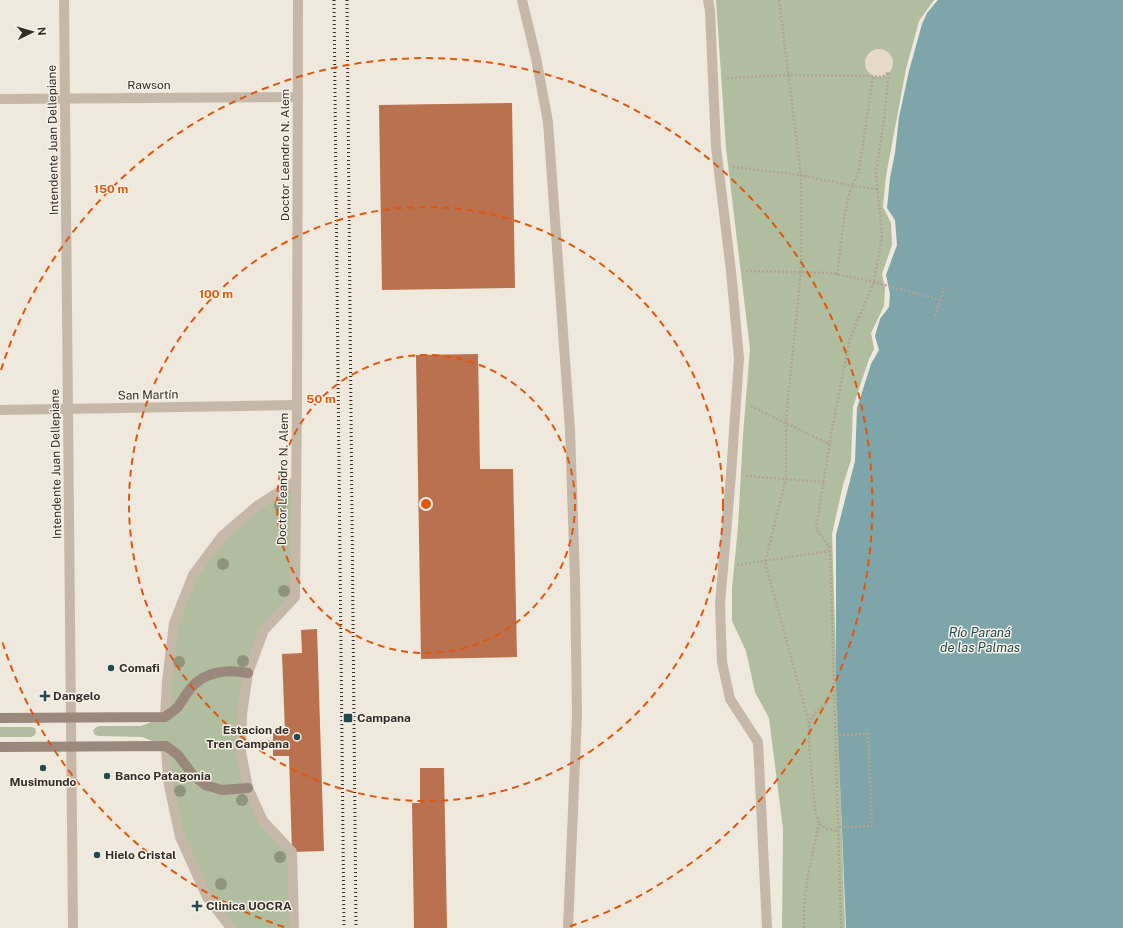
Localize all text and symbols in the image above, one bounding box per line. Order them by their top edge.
north arrow [12,12,52,52]
text: N [36,26,48,36]
street label: Intendente Juan Dellepiane [45,65,61,215]
street label: Rawson [127,78,171,92]
street label: Doctor Leandro N. Alem [278,89,292,221]
text: 150 m [94,182,128,196]
text: 100 m [199,287,233,301]
street label: San Martín [117,387,179,403]
street label: Intendente Juan Dellepiane [48,389,64,539]
text: 50 m [306,392,336,406]
street label: Doctor Leandro N. Alem [275,413,291,545]
centre of rings [419,497,433,511]
water label: Río Paraná de las Palmas [940,625,1020,655]
place label: Comafi [119,661,160,675]
marker: Comafi [106,663,116,673]
place label: Dangelo [53,689,100,703]
marker: Dangelo [40,691,50,701]
place label: Campana [357,711,411,725]
marker: Campana [342,712,354,724]
place label: Estacion de Tren Campana [206,723,289,751]
marker: Estacion de Tren Campana [292,732,302,742]
marker: Musimundo [38,763,48,773]
place label: Banco Patagonia [115,769,211,783]
marker: Banco Patagonia [102,771,112,781]
place label: Musimundo [10,775,77,789]
place label: Hielo Cristal [105,848,176,862]
marker: Hielo Cristal [92,850,102,860]
place label: Clinica UOCRA [206,899,292,913]
marker: Clinica UOCRA [191,900,203,912]

